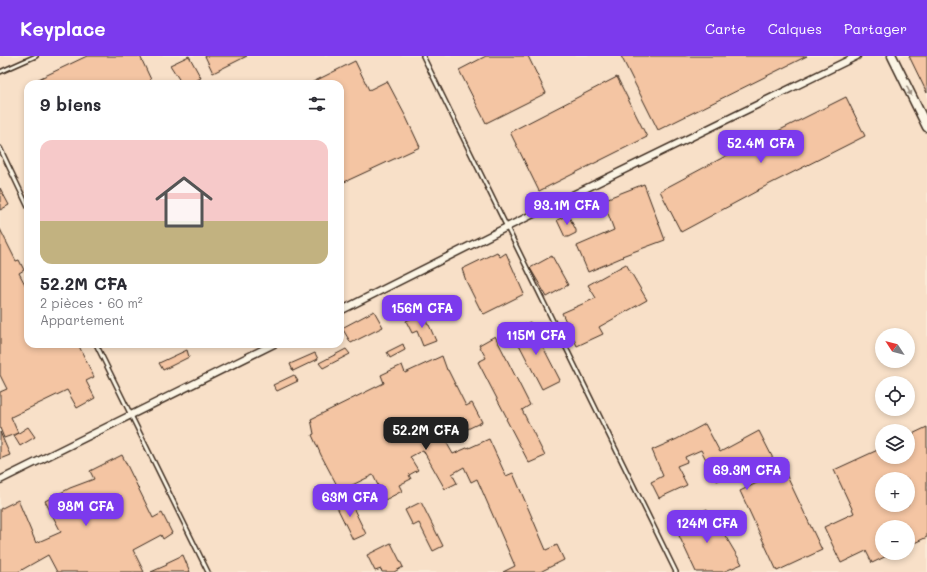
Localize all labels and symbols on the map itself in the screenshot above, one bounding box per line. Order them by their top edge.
one-way arrow [906,85,912,97]
pin: 52.4M CFA [715,130,807,164]
pin: 93.1M CFA [521,192,613,226]
pin: 156M CFA [381,295,463,329]
pin: 115M CFA [495,322,577,356]
north arrow [875,328,915,368]
pin: 52.2M CFA [380,417,472,451]
pin: 69.3M CFA [701,457,793,491]
pin: 63M CFA [313,484,387,518]
pin: 98M CFA [49,493,123,527]
pin: 124M CFA [666,510,748,544]

